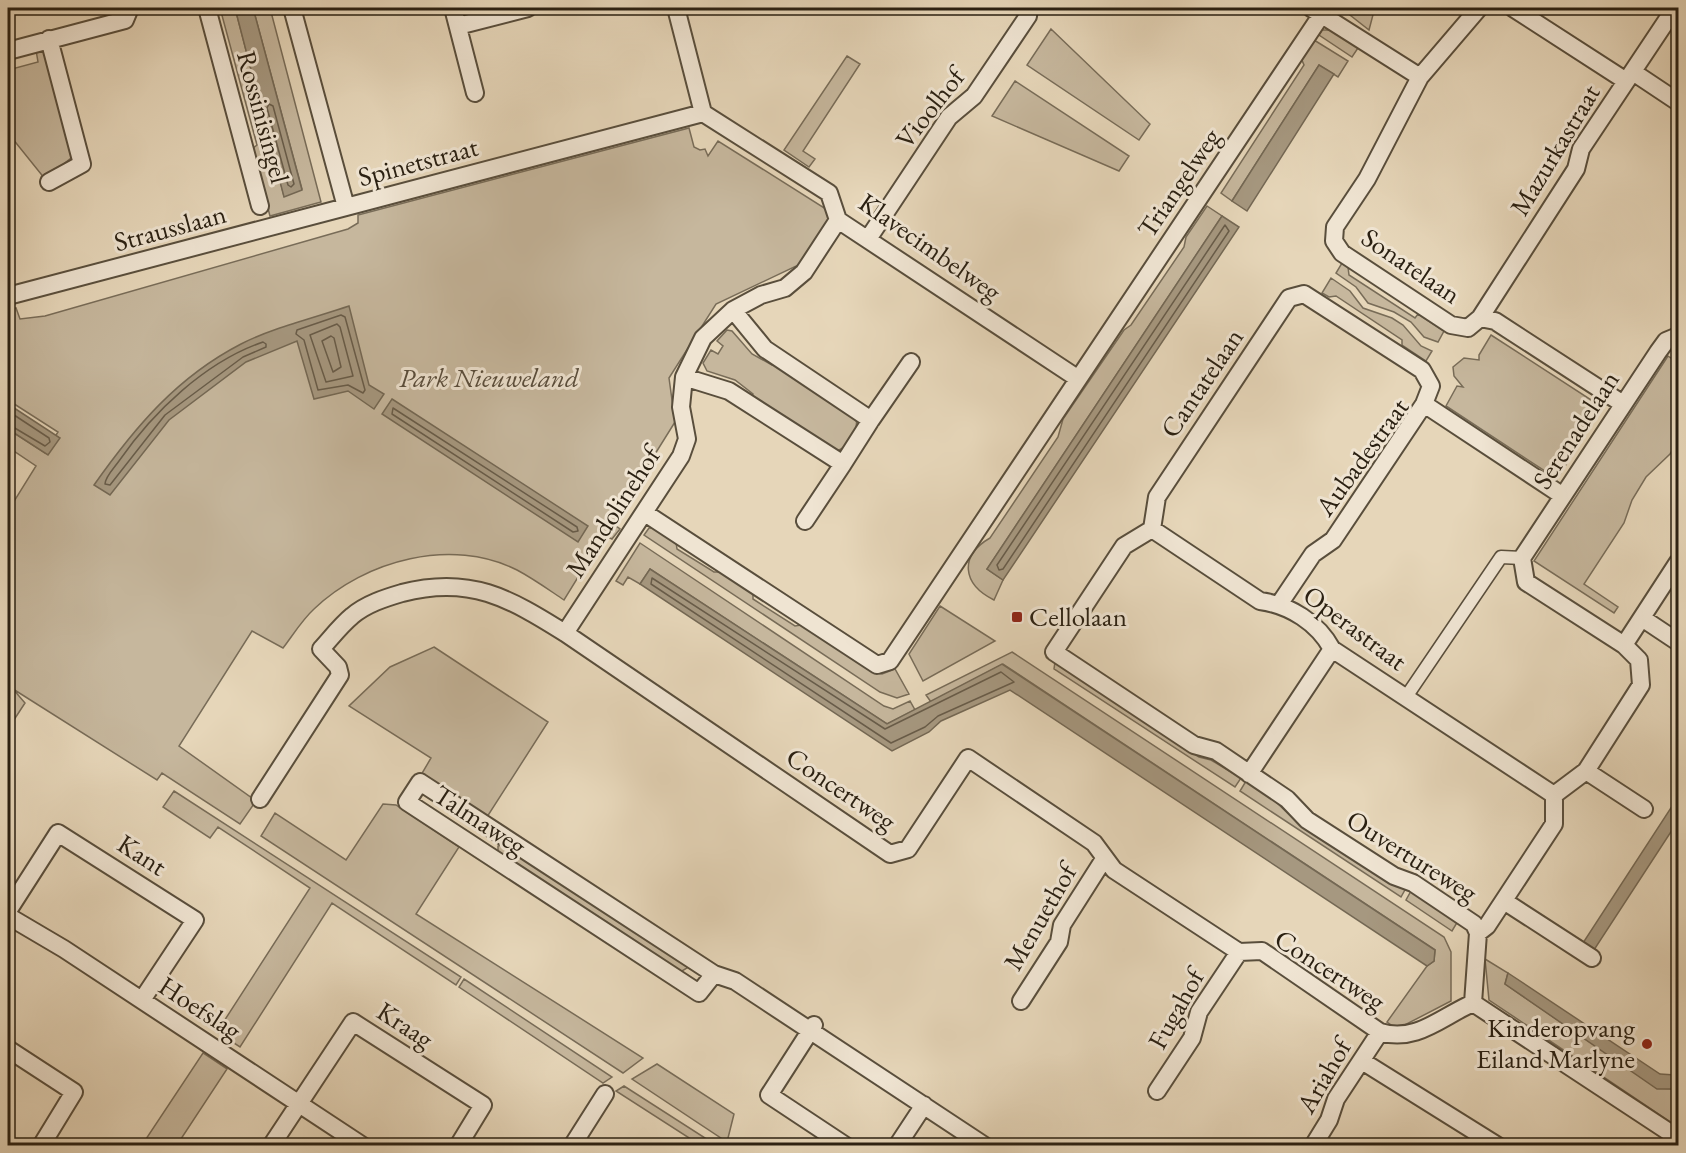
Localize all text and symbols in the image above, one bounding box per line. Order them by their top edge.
street label: Rossinisingel [229,47,298,187]
street label: Vioolhof [887,58,974,155]
street label: Mazurkastraat [1502,77,1608,222]
street label: Triangelweg [1129,121,1228,244]
street label: Spinetstraat [354,129,482,194]
street label: Klavecimbelweg [852,185,1009,309]
street label: Strausslaan [110,196,230,259]
street label: Sonatelaan [1355,220,1468,311]
street label: Cantatelaan [1152,321,1251,444]
park label: Park Nieuweland [399,360,580,395]
street label: Serenadelaan [1524,364,1627,496]
street label: Aubadestraat [1306,390,1416,523]
street label: Mandolinehof [557,437,670,584]
street label: Operastraat [1296,577,1415,678]
place label: Cellolaan [1029,599,1127,634]
marker: Cellolaan [1010,610,1024,624]
street label: Concertweg [780,739,903,838]
street label: Talmaweg [427,777,534,863]
street label: Ouvertureweg [1340,802,1484,910]
street label: Kant [111,826,174,884]
street label: Menuethof [995,854,1086,976]
street label: Concertweg [1268,921,1393,1019]
street label: Fugahof [1139,959,1213,1055]
street label: Hoefslag [152,968,249,1047]
street label: Kraag [370,993,440,1056]
place label: Kinderopvang Eiland Marlyne [1476,1010,1635,1076]
street label: Ariahof [1288,1029,1361,1120]
marker: Kinderopvang Eiland Marlyne [1640,1037,1654,1051]

